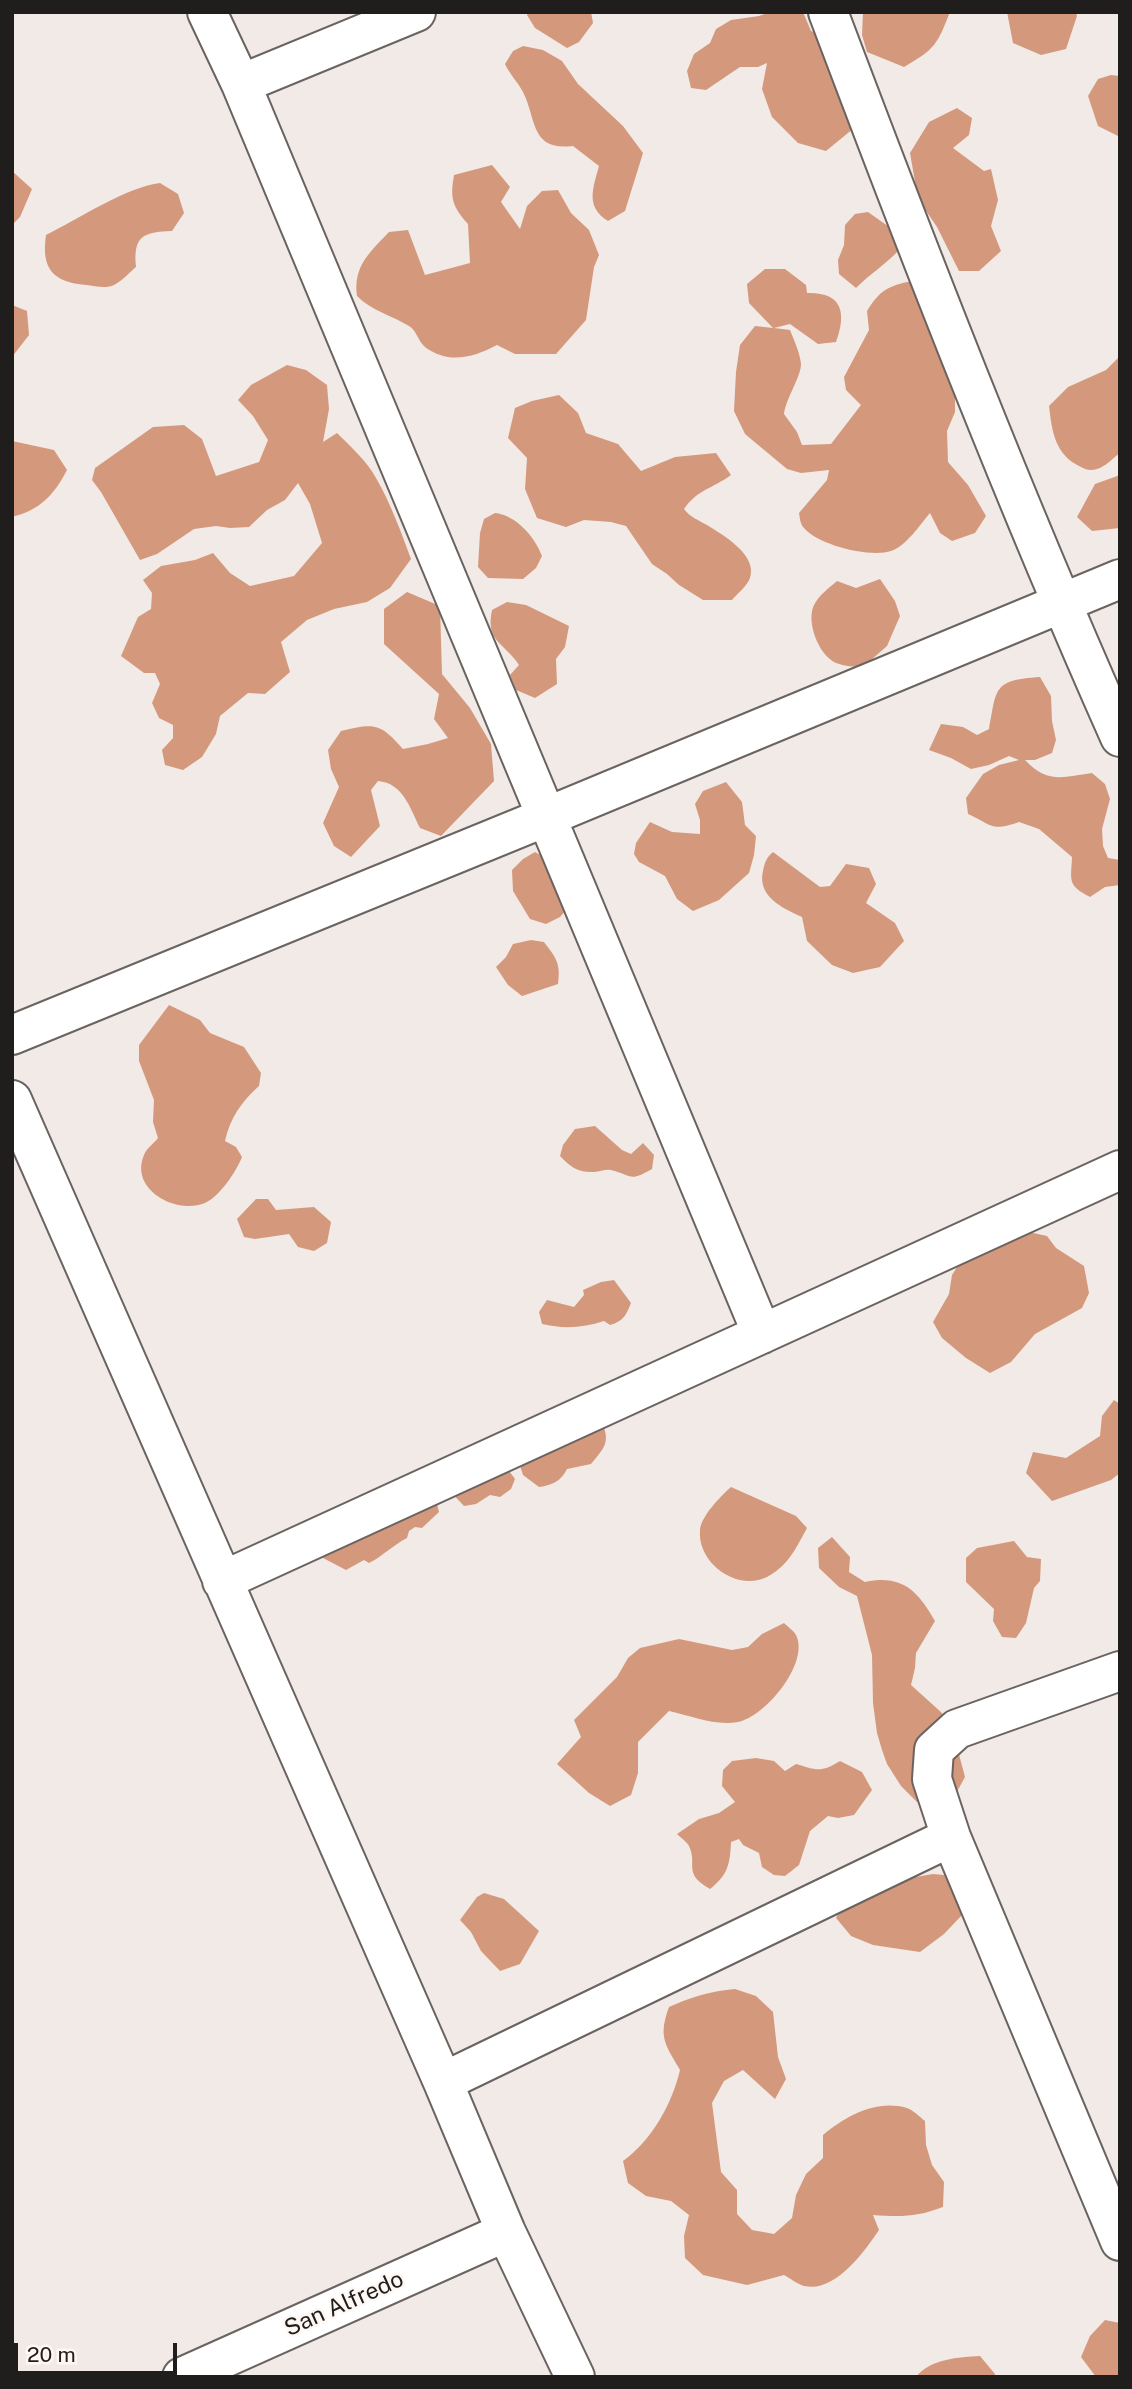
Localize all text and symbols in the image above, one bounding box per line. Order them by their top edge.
street label: San Alfredo [280,2265,408,2343]
scale bar [18,2330,180,2374]
text: 20 m [27,2342,76,2367]

